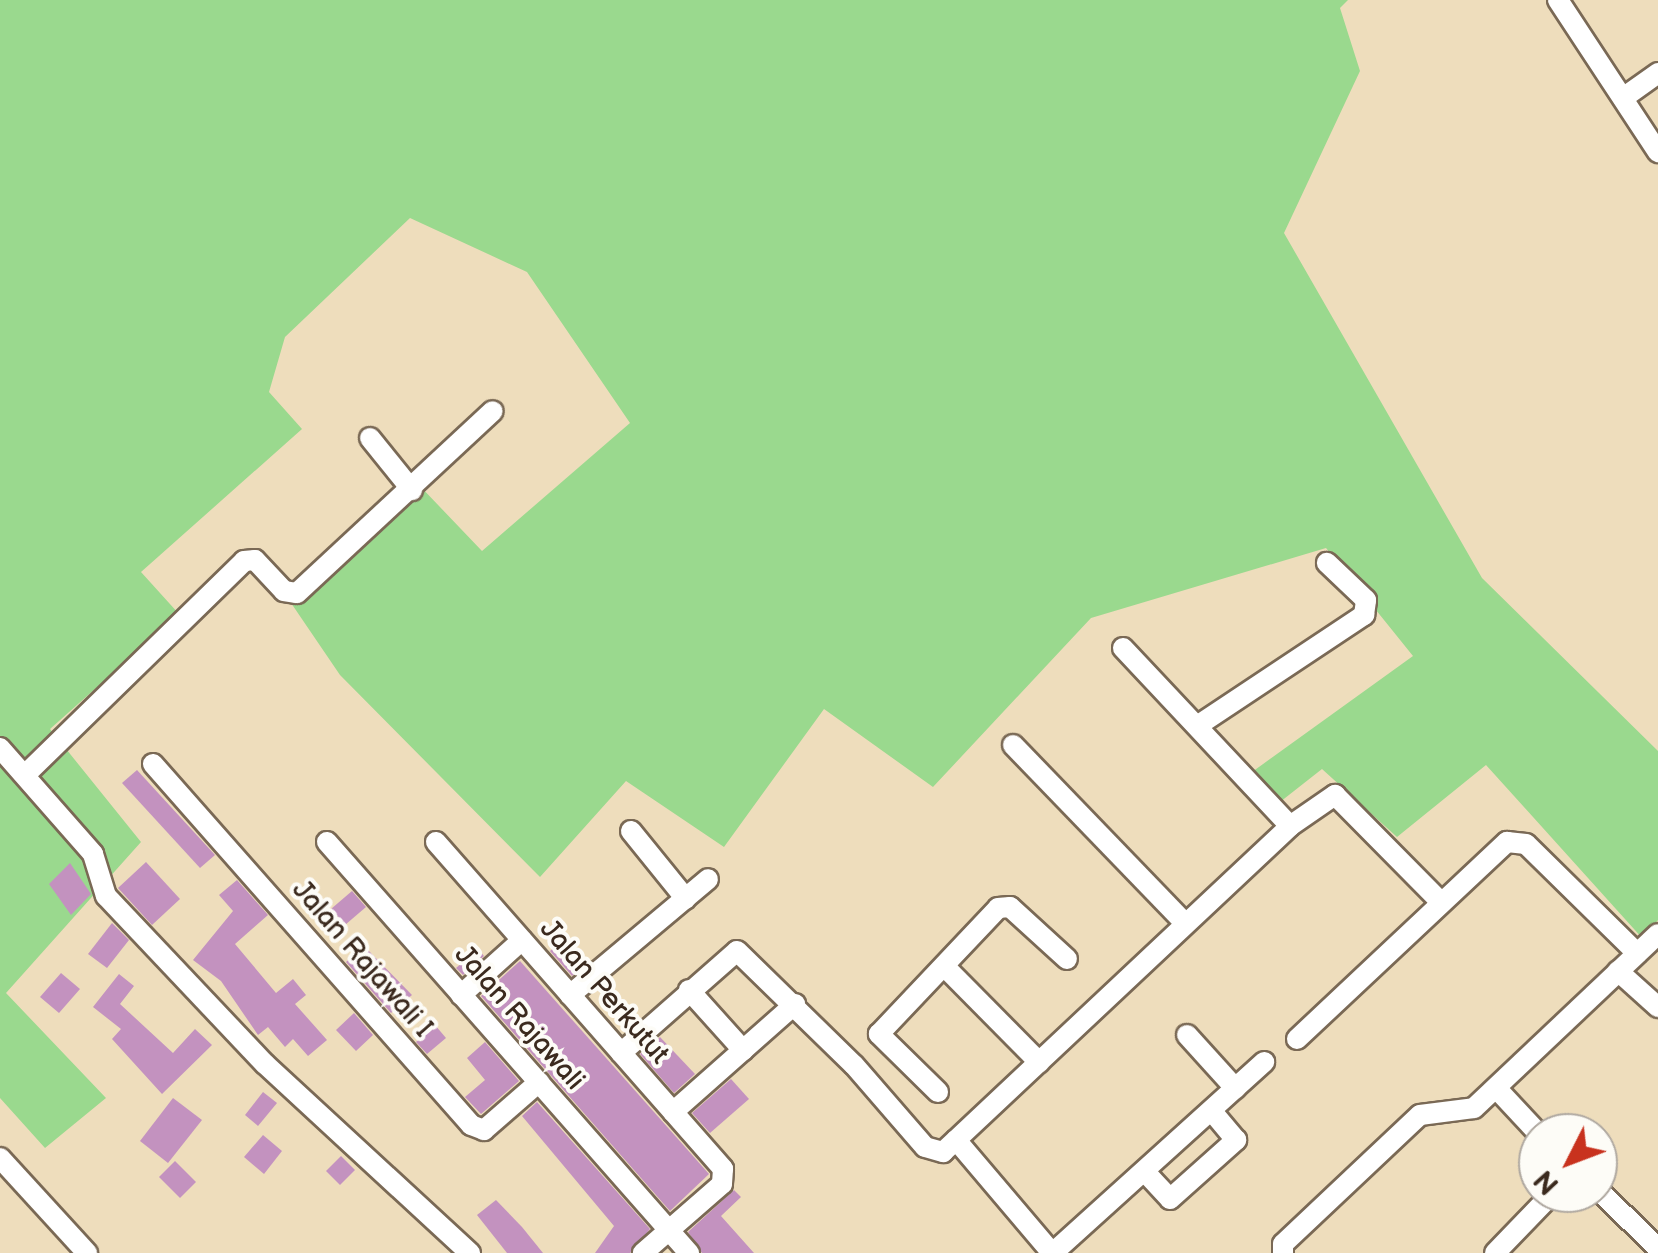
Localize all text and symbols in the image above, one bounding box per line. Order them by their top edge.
street label: Jalan Rajawali I [285,874,439,1044]
street label: Jalan Perkutut [532,913,676,1071]
street label: Jalan Rajawali [447,939,591,1097]
north arrow [1518,1113,1618,1213]
text: N [1528,1163,1566,1201]

